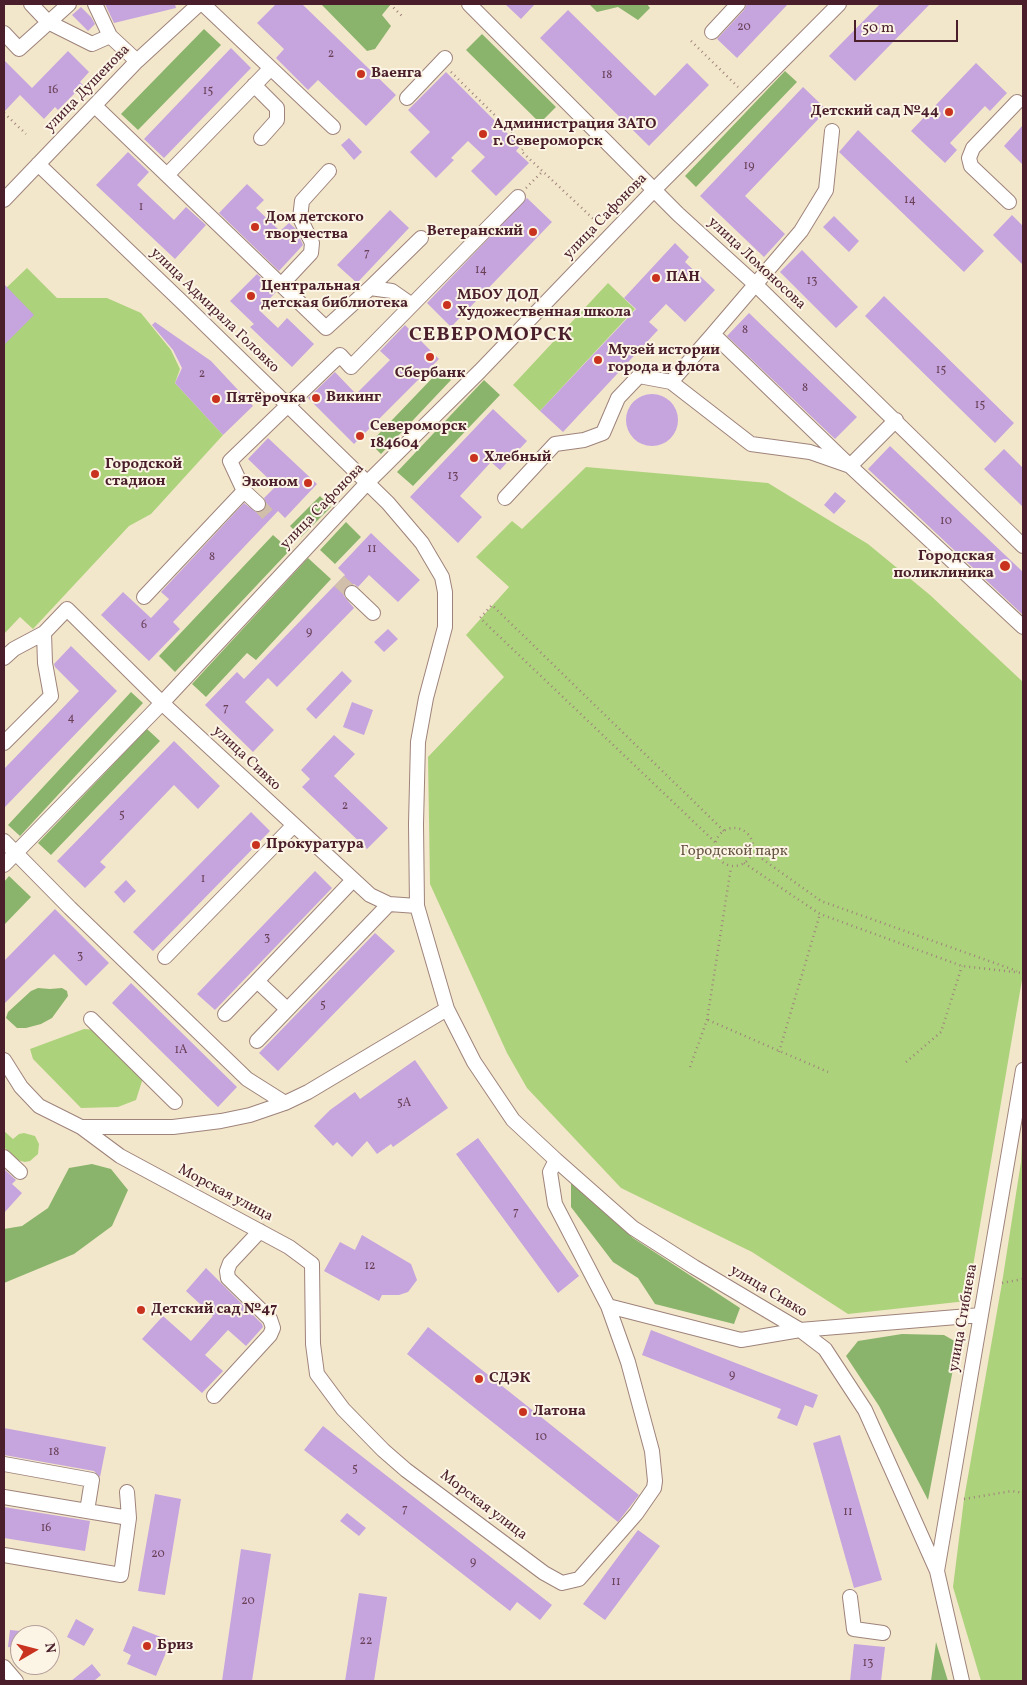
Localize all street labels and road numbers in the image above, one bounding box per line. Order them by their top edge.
street label: улица Душенова [42,41,134,137]
street label: улица Сафонова [560,170,652,264]
street label: улица Ломоносова [703,214,809,314]
street label: улица Адмирала Головко [146,245,282,377]
street label: улица Сафонова [277,460,369,554]
street label: улица Сивко [208,723,284,795]
street label: Морская улица [174,1161,276,1227]
street label: улица Сивко [726,1262,810,1322]
street label: улица Сгибнева [946,1263,982,1373]
street label: Морская улица [436,1467,530,1545]

